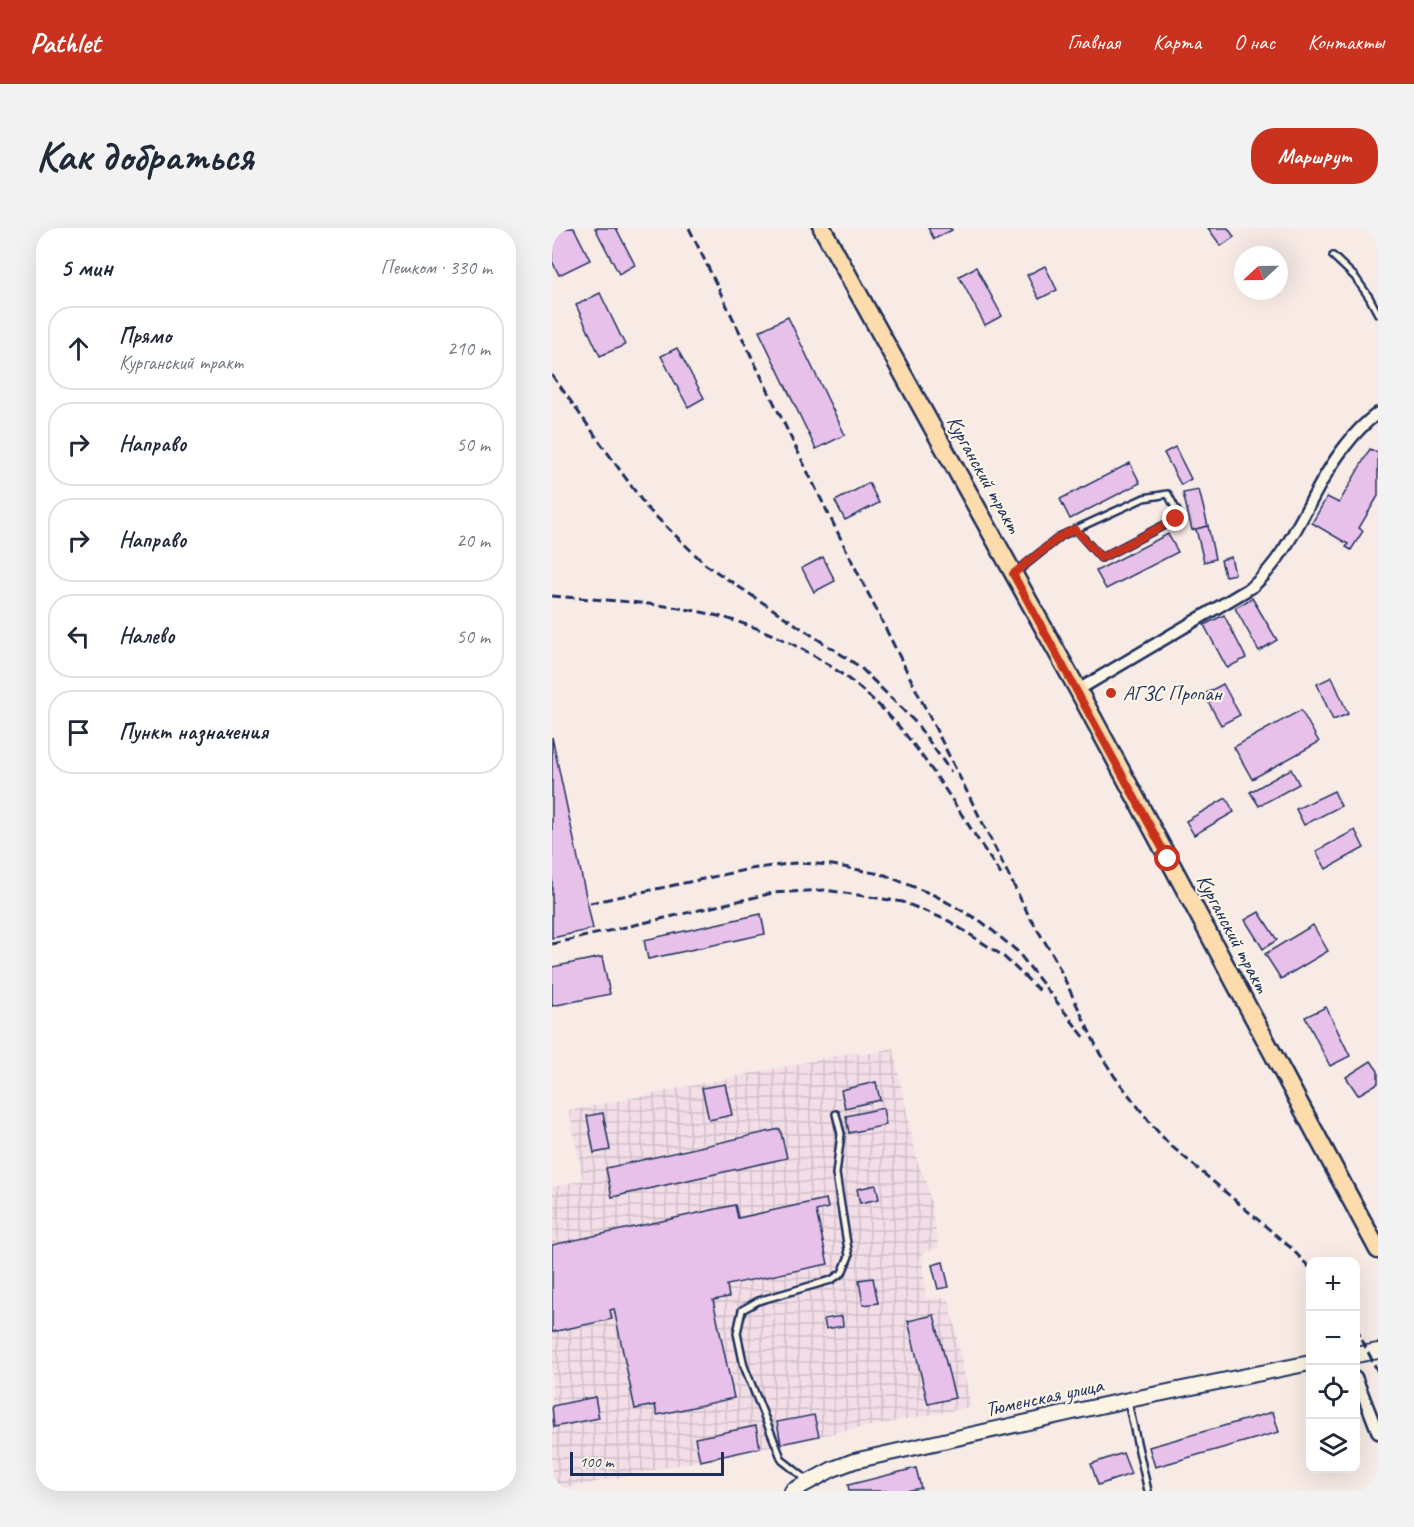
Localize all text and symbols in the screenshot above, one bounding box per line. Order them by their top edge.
text: Pathlet [30,25,100,60]
text: Главная [1067,29,1120,55]
text: Карта [1153,29,1201,55]
text: О нас [1234,29,1275,55]
text: Контакты [1308,29,1384,55]
button: Маршрут [1251,128,1378,184]
text: Как добраться [36,130,253,183]
north arrow [1234,246,1288,300]
text: 5 мин [60,251,112,284]
text: Пешком · 330 m [380,255,492,280]
text: Прямо [119,322,171,350]
icon: ahead [62,332,95,365]
text: 210 m [447,336,490,361]
text: Курганский тракт [119,350,243,375]
street label: Курганский тракт [941,411,1027,538]
icon: right [62,428,95,461]
text: Направо [119,430,186,458]
text: 50 m [456,432,490,457]
route end [1162,505,1188,531]
icon: right [62,524,95,557]
text: Направо [119,526,186,554]
text: 20 m [456,528,490,553]
icon: left [62,620,95,653]
text: Налево [119,622,175,650]
text: 50 m [456,624,490,649]
place label: АГЗС Пропан [1123,680,1223,706]
marker: АГЗС Пропан [1104,686,1118,700]
icon: arrive [62,716,95,749]
text: Пункт назначения [119,718,268,746]
route start [1154,845,1180,871]
street label: Курганский тракт [1191,870,1276,998]
map controls [1306,1257,1360,1473]
button: + [1306,1257,1360,1311]
button: − [1306,1311,1360,1365]
button: locate [1306,1365,1360,1419]
street label: Тюменская улица [983,1371,1107,1422]
button: layers [1306,1419,1360,1473]
scale bar [570,1449,724,1476]
text: 100 m [579,1452,613,1472]

